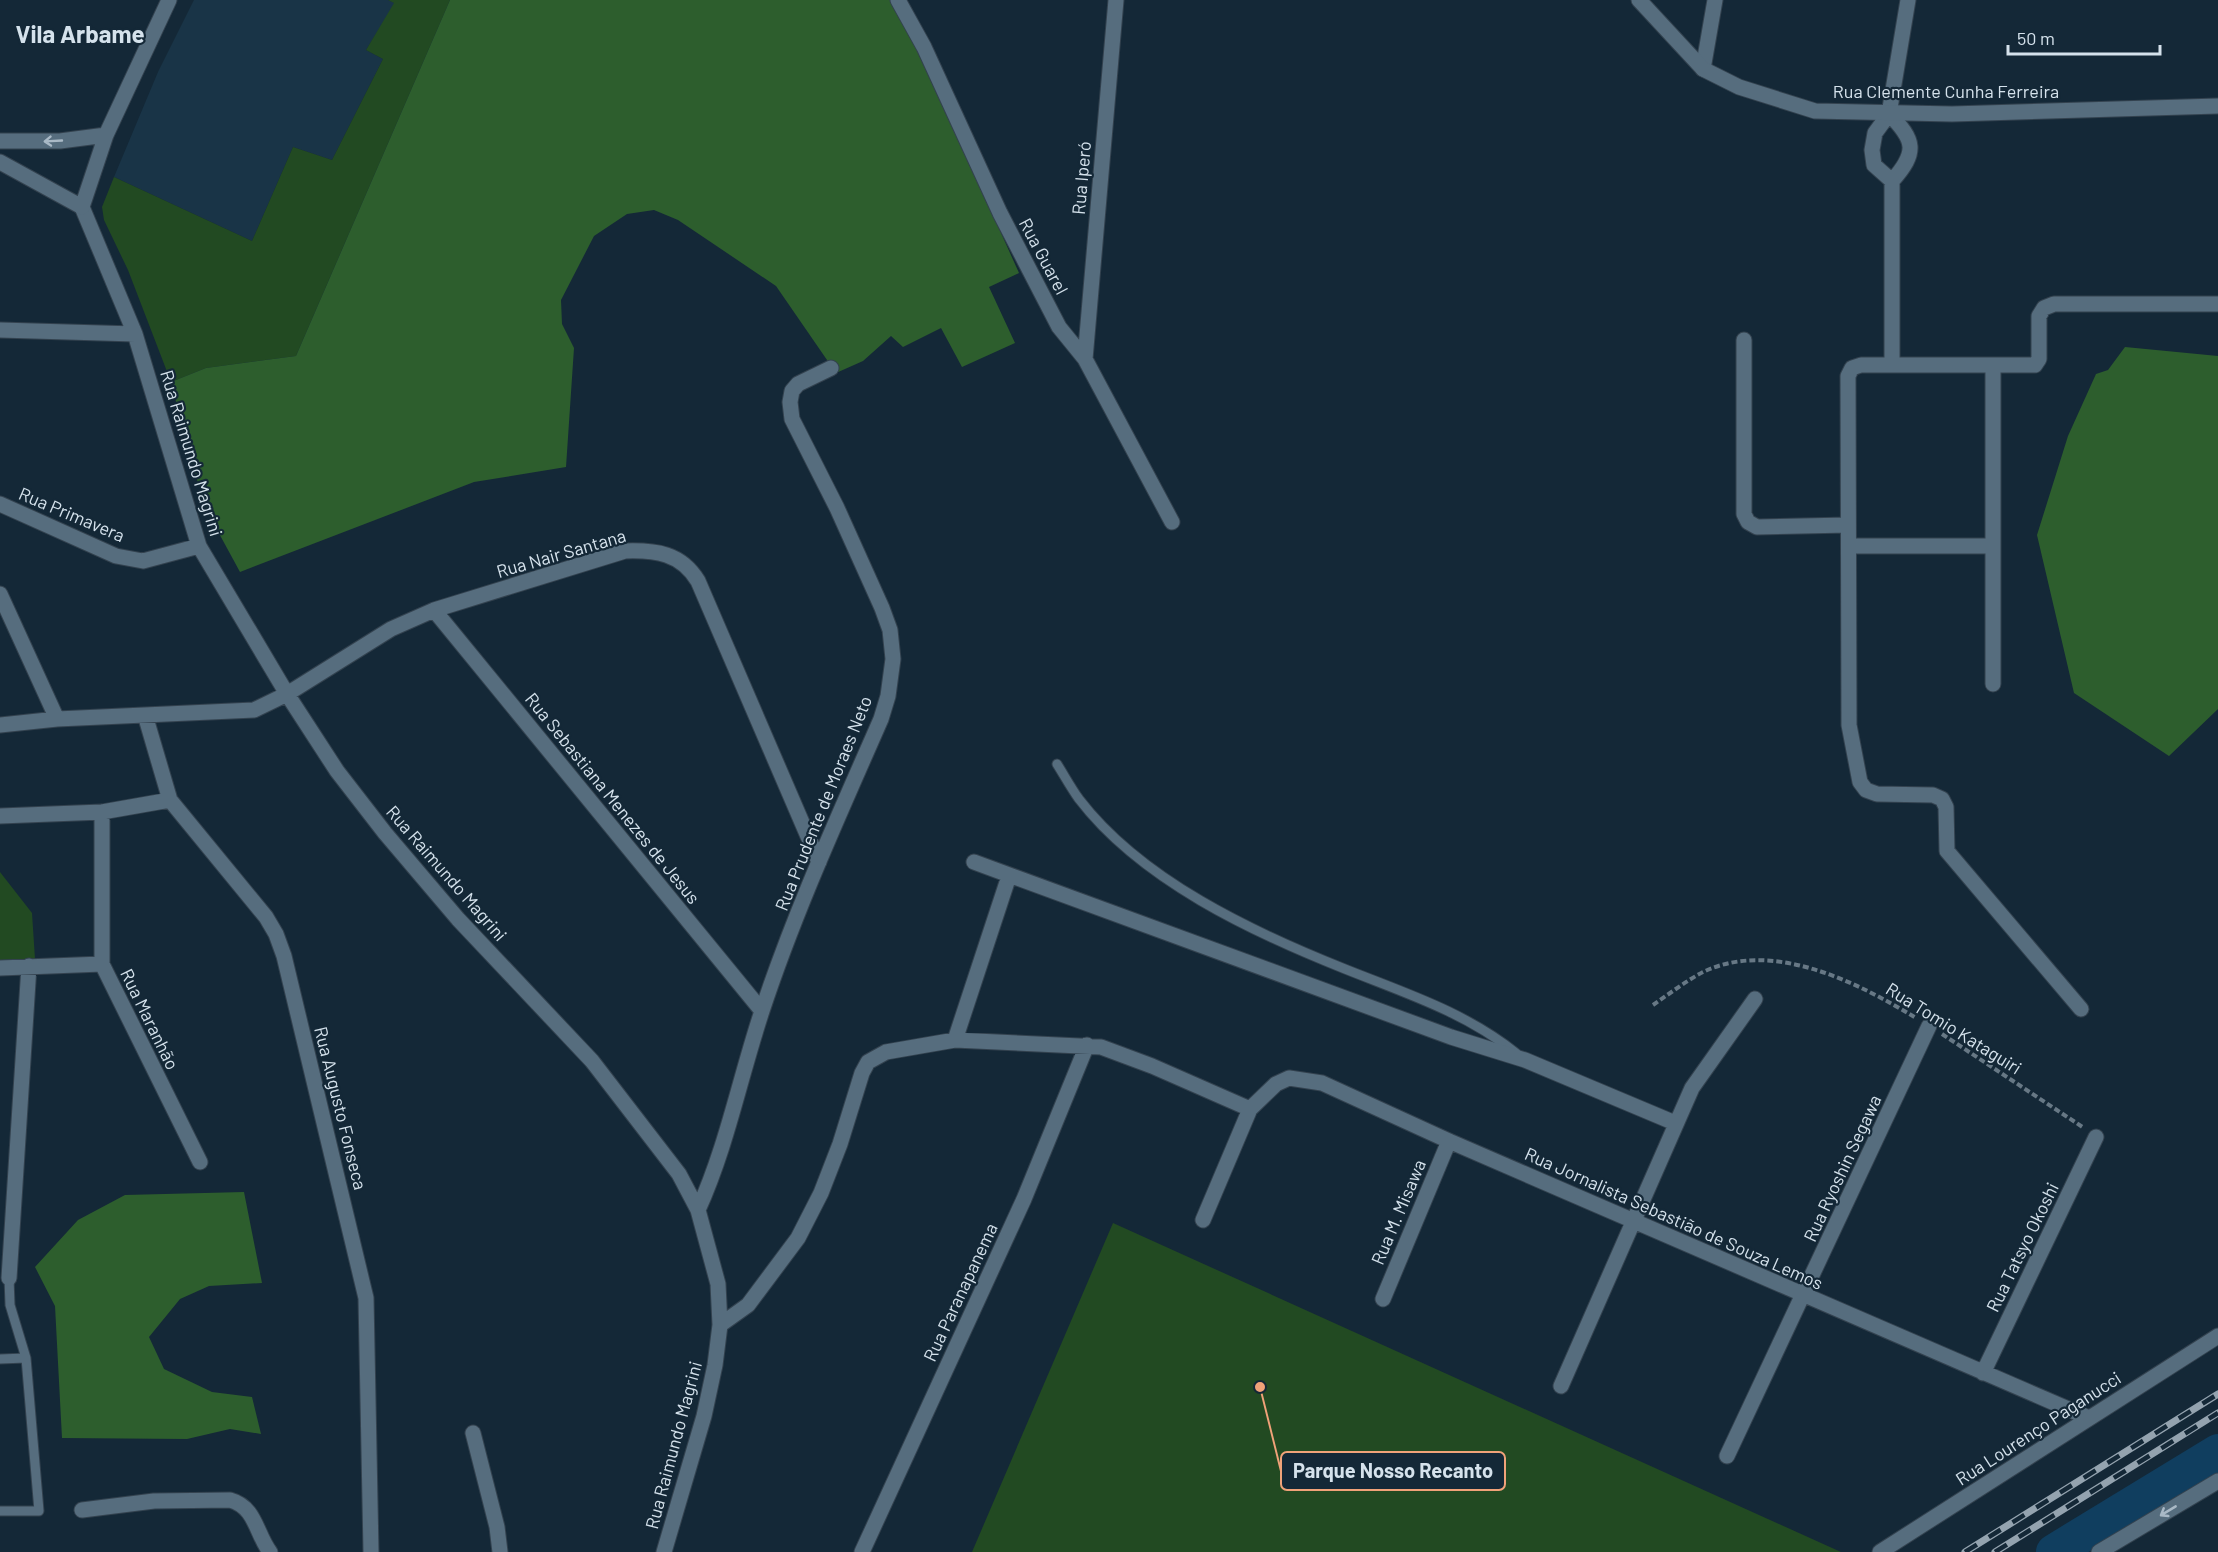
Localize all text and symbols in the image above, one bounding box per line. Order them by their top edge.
scale bar [2008,18,2160,56]
district label: Vila Arbame [16,19,145,48]
text: 50 m [2017,27,2055,49]
street label: Rua Clemente Cunha Ferreira [1833,80,2059,102]
one-way arrow [43,136,63,147]
street label: Rua Iperó [1067,140,1095,216]
street label: Rua Guarel [1015,214,1073,298]
street label: Rua Raimundo Magrini [156,367,228,539]
street label: Rua Primavera [16,482,128,546]
street label: Rua Nair Santana [494,524,628,582]
street label: Rua Sebastiana Menezes de Jesus [521,688,705,908]
street label: Rua Prudente de Moraes Neto [770,692,876,914]
street label: Rua Raimundo Magrini [382,801,512,945]
street label: Rua Maranhão [116,965,184,1073]
street label: Rua Tomio Kataguiri [1882,977,2026,1079]
street label: Rua Augusto Fonseca [310,1024,372,1192]
street label: Rua Ryoshin Segawa [1798,1091,1886,1245]
street label: Rua Jornalista Sebastião de Souza Lemos [1522,1142,1826,1294]
street label: Rua M. Misawa [1366,1156,1430,1268]
street label: Rua Tatsyo Okoshi [1981,1179,2063,1315]
street label: Rua Paranapanema [918,1219,1002,1365]
street label: Rua Raimundo Magrini [640,1359,706,1531]
street label: Rua Lourenço Paganucci [1951,1366,2125,1490]
callout: Parque Nosso Recanto [1281,1452,1505,1490]
text: Parque Nosso Recanto [1293,1458,1493,1482]
one-way arrow [2160,1506,2177,1518]

